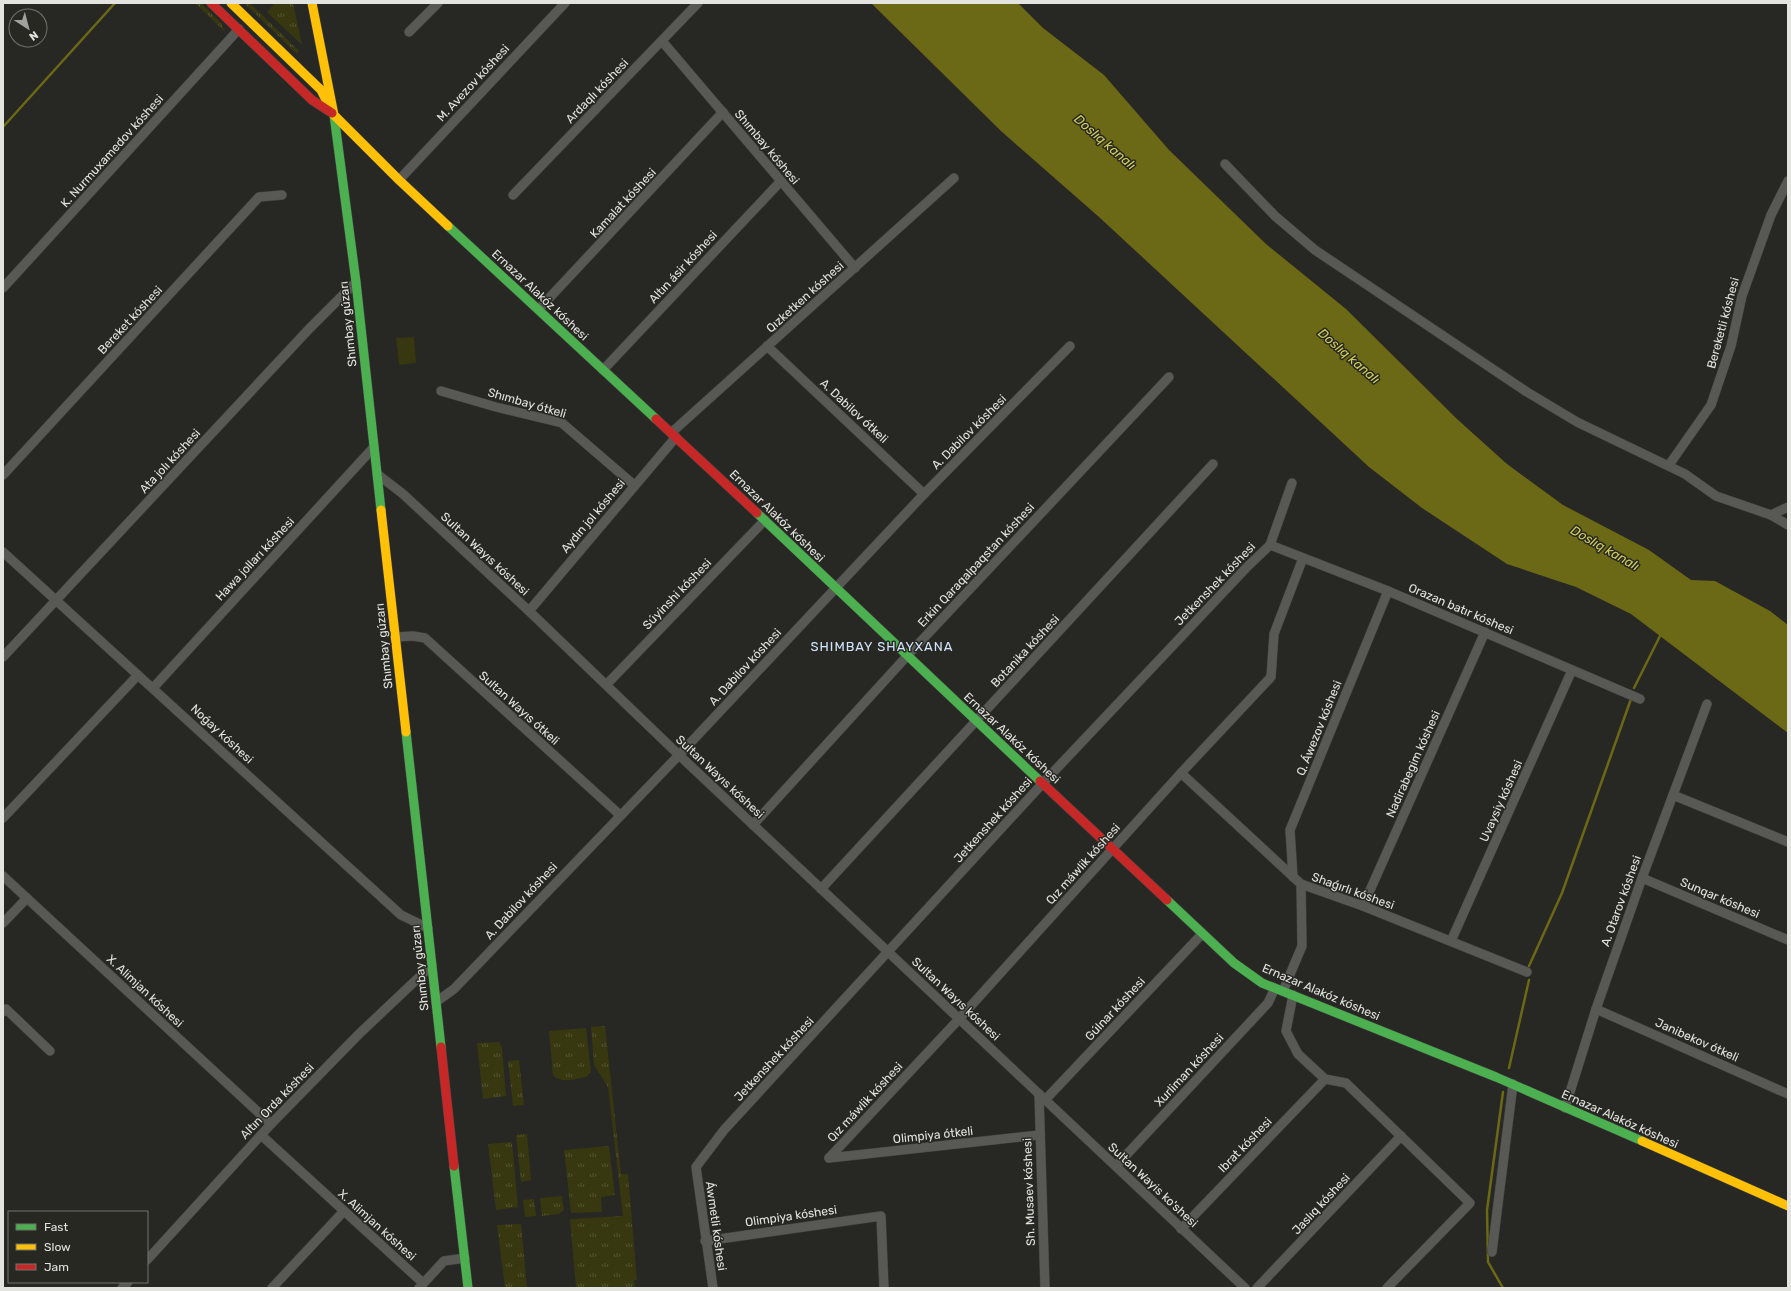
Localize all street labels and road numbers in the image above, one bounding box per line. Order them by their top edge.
street label: M. Avezov kóshesi [434,42,512,124]
street label: Ardaqlı kóshesi [563,56,631,126]
street label: K. Nurmuxamedov kóshesi [58,92,166,210]
street label: Shımbay kóshesi [732,107,802,187]
street label: Kamalat kóshesi [587,165,659,241]
street label: Altın ásir kóshesi [646,228,720,306]
street label: Ernazar Alakóz kóshesi [489,247,591,343]
street label: Qızketken kóshesi [763,259,847,335]
street label: Bereketli kóshesi [1704,276,1742,370]
street label: Shımbay gúzarı [337,281,359,367]
street label: Bereket kóshesi [95,283,165,357]
street label: A. Dabilov ótkeli [817,376,891,446]
street label: Shımbay ótkeli [486,385,568,421]
street label: A. Dabilov kóshesi [929,392,1009,472]
street label: Ata jolı kóshesi [137,426,203,496]
street label: Ernazar Alakóz kóshesi [727,467,827,565]
street label: Aydın jol kóshesi [558,476,628,556]
street label: Erkin Qaraqalpaqstan kóshesi [915,500,1037,630]
street label: Sultan Wayıs kóshesi [438,510,532,599]
street label: Hawa jolları kóshesi [213,514,297,604]
street label: Jetkenshek kóshesi [1172,540,1258,628]
street label: Súyinshi kóshesi [640,556,714,632]
street label: Orazan batır kóshesi [1406,581,1516,637]
street label: Shımbay gúzarı [373,603,395,689]
street label: Botanika kóshesi [988,612,1062,690]
street label: A. Dabilov kóshesi [706,626,784,708]
street label: Sultan Wayıs ótkeli [476,668,562,748]
street label: Q. Áwezov kóshesi [1294,678,1345,778]
street label: Ernazar Alakóz kóshesi [961,690,1063,786]
street label: Noǵay kóshesi [188,702,256,766]
street label: Nadirabegim kóshesi [1383,708,1443,820]
street label: Sultan Wayıs kóshesi [673,733,767,822]
street label: Uvaysiy kóshesi [1477,758,1525,844]
street label: Jetkenshek kóshesi [951,774,1035,866]
street label: Qız máwlik kóshesi [1043,821,1123,907]
street label: A. Otarov kóshesi [1598,854,1644,948]
street label: A. Dabilov kóshesi [482,860,560,942]
street label: Shaǵırlı kóshesi [1310,870,1396,912]
street label: Sunqar kóshesi [1678,875,1762,921]
street label: Shımbay gúzarı [409,925,431,1011]
street label: X. Alimjan kóshesi [104,952,186,1030]
street label: Sultan Wayıs kóshesi [909,955,1003,1044]
street label: Ernazar Alakóz kóshesi [1260,961,1382,1023]
street label: Gúlnar kóshesi [1082,974,1148,1044]
street label: Jetkenshek kóshesi [731,1014,817,1104]
street label: Janibekov ótkeli [1653,1015,1741,1065]
street label: Xurliman kóshesi [1152,1031,1226,1109]
street label: Qız máwlik kóshesi [824,1059,906,1145]
street label: Altın Orda kóshesi [237,1060,317,1142]
street label: Ernazar Alakóz kóshesi [1559,1087,1681,1151]
street label: Ibrat kóshesi [1215,1115,1275,1175]
street label: Olimpiya ótkeli [892,1124,974,1146]
street label: Sh. Musaev kóshesi [1020,1138,1038,1246]
street label: Sultan Wayis ko'shesi [1105,1140,1201,1230]
street label: Jaslıq kóshesi [1289,1171,1353,1237]
street label: Áwmetli kóshesi [703,1180,729,1272]
street label: X. Alimjan kóshesi [335,1186,419,1264]
street label: Olimpiya kóshesi [744,1203,838,1229]

